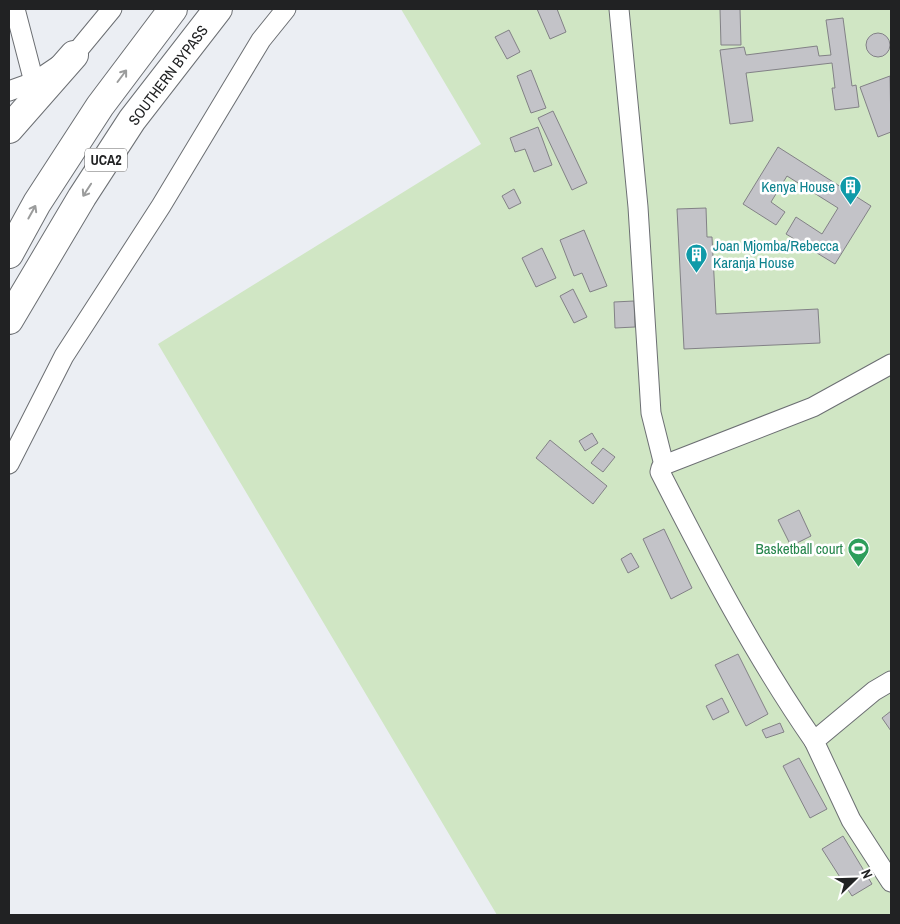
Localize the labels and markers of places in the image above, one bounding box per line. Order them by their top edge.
building icon: Kenya House [839,174,863,205]
place label: Kenya House [761,176,835,197]
place label: Joan Mjomba/Rebecca Karanja House [713,235,839,273]
building icon: Joan Mjomba/Rebecca Karanja House [685,242,709,273]
sports icon: Basketball court [847,536,871,567]
place label: Basketball court [755,538,844,559]

